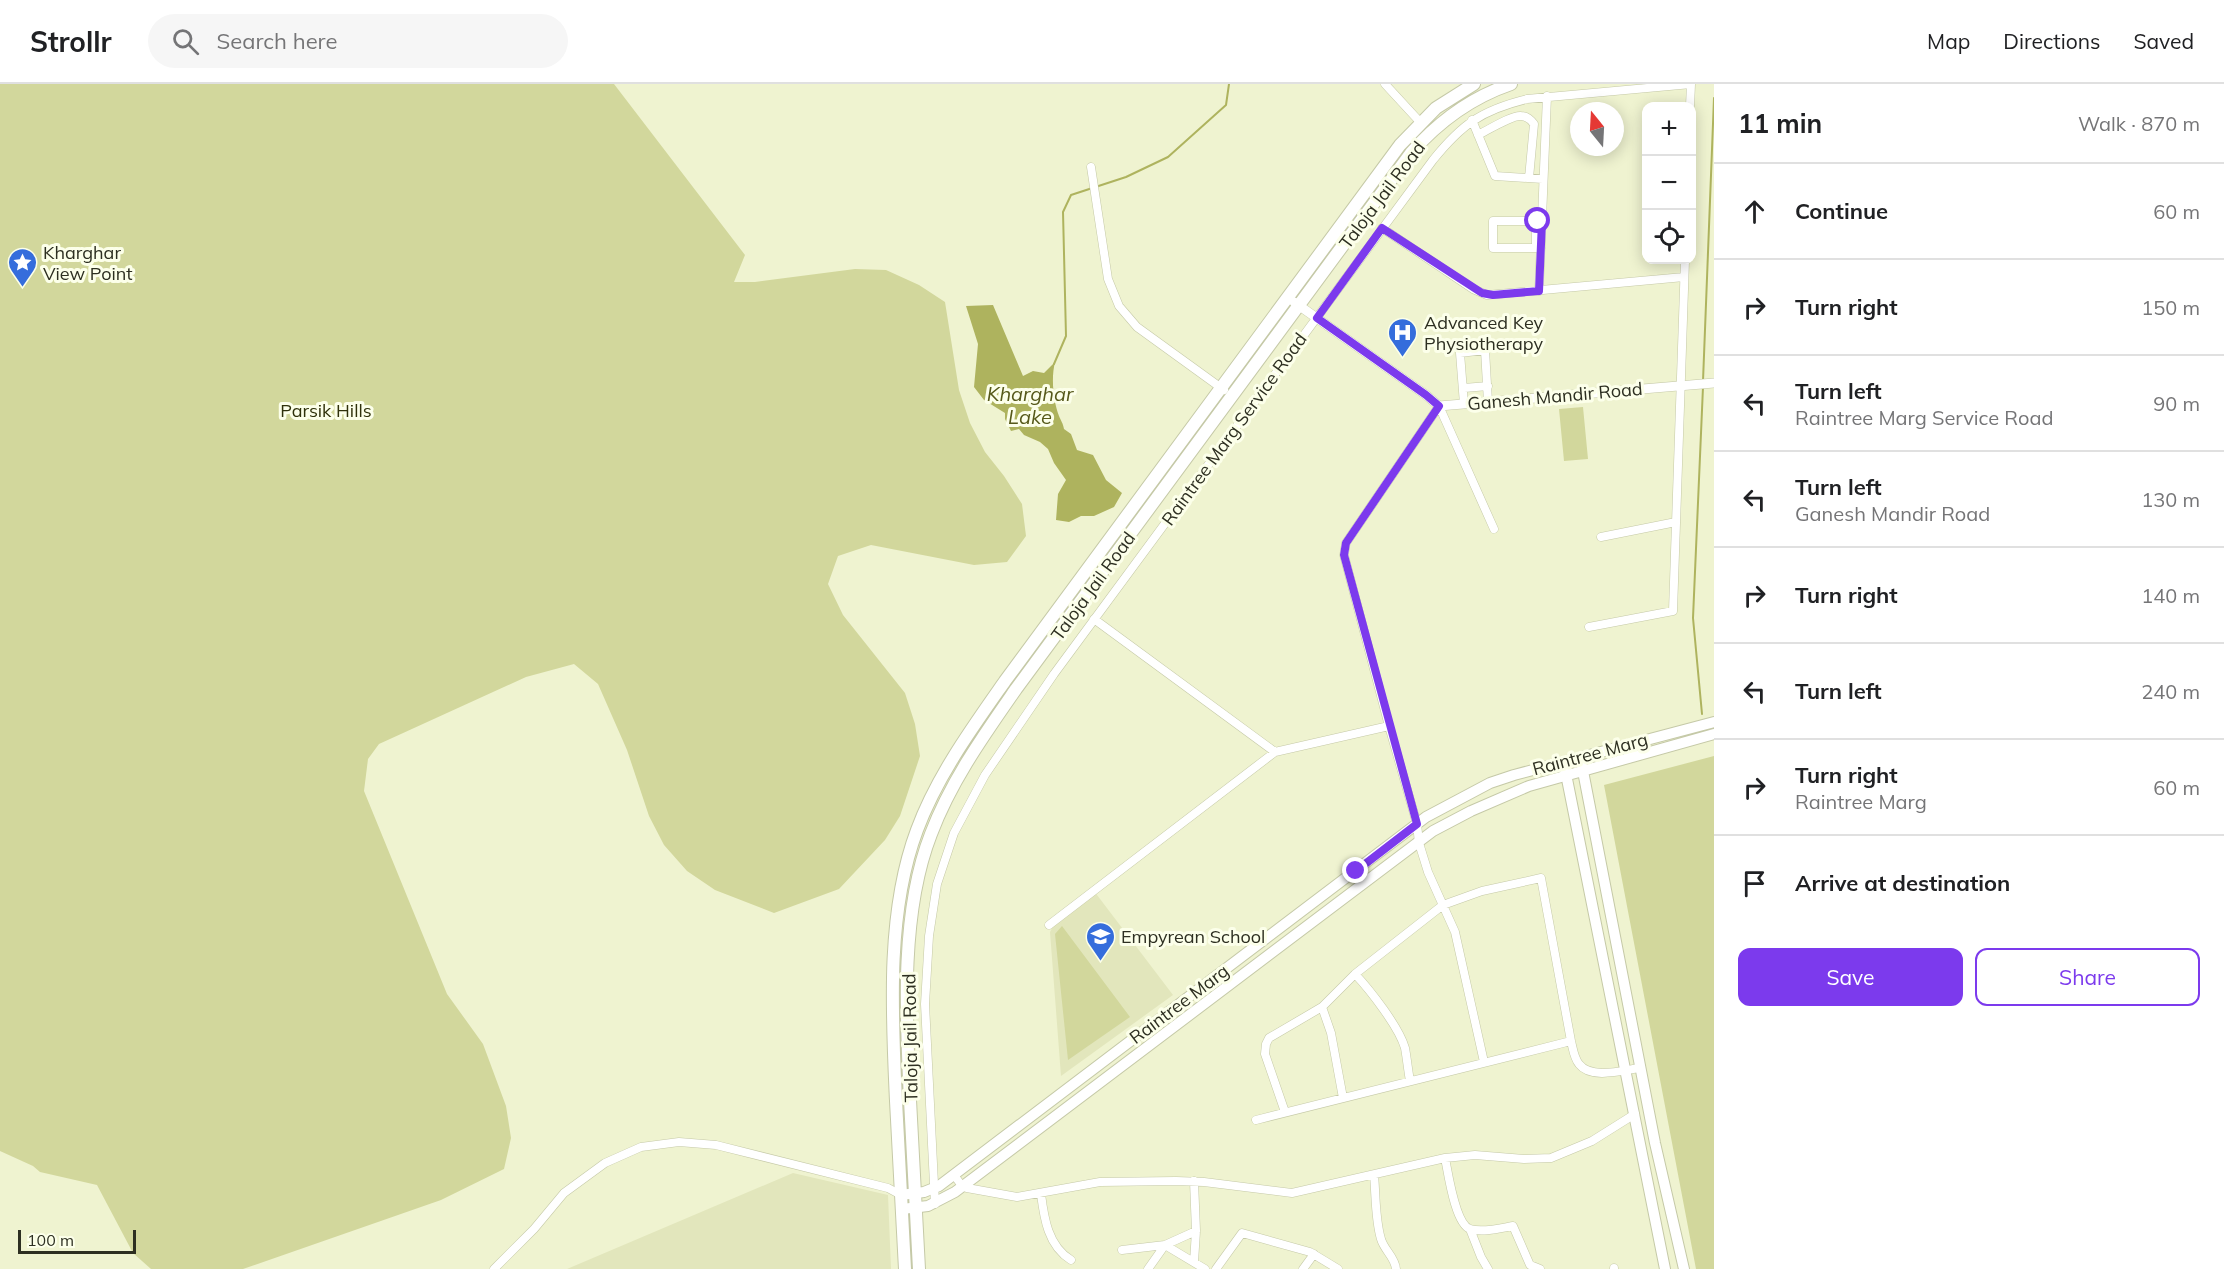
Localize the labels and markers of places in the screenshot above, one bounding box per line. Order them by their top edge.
place label: Kharghar View Point [43,241,133,285]
place icon: Kharghar View Point [6,246,38,288]
place label: Advanced Key Physiotherapy [1424,311,1544,355]
hospital icon: Advanced Key Physiotherapy [1387,316,1419,358]
school or university icon: Empyrean School [1084,920,1116,962]
place label: Empyrean School [1121,925,1265,948]

